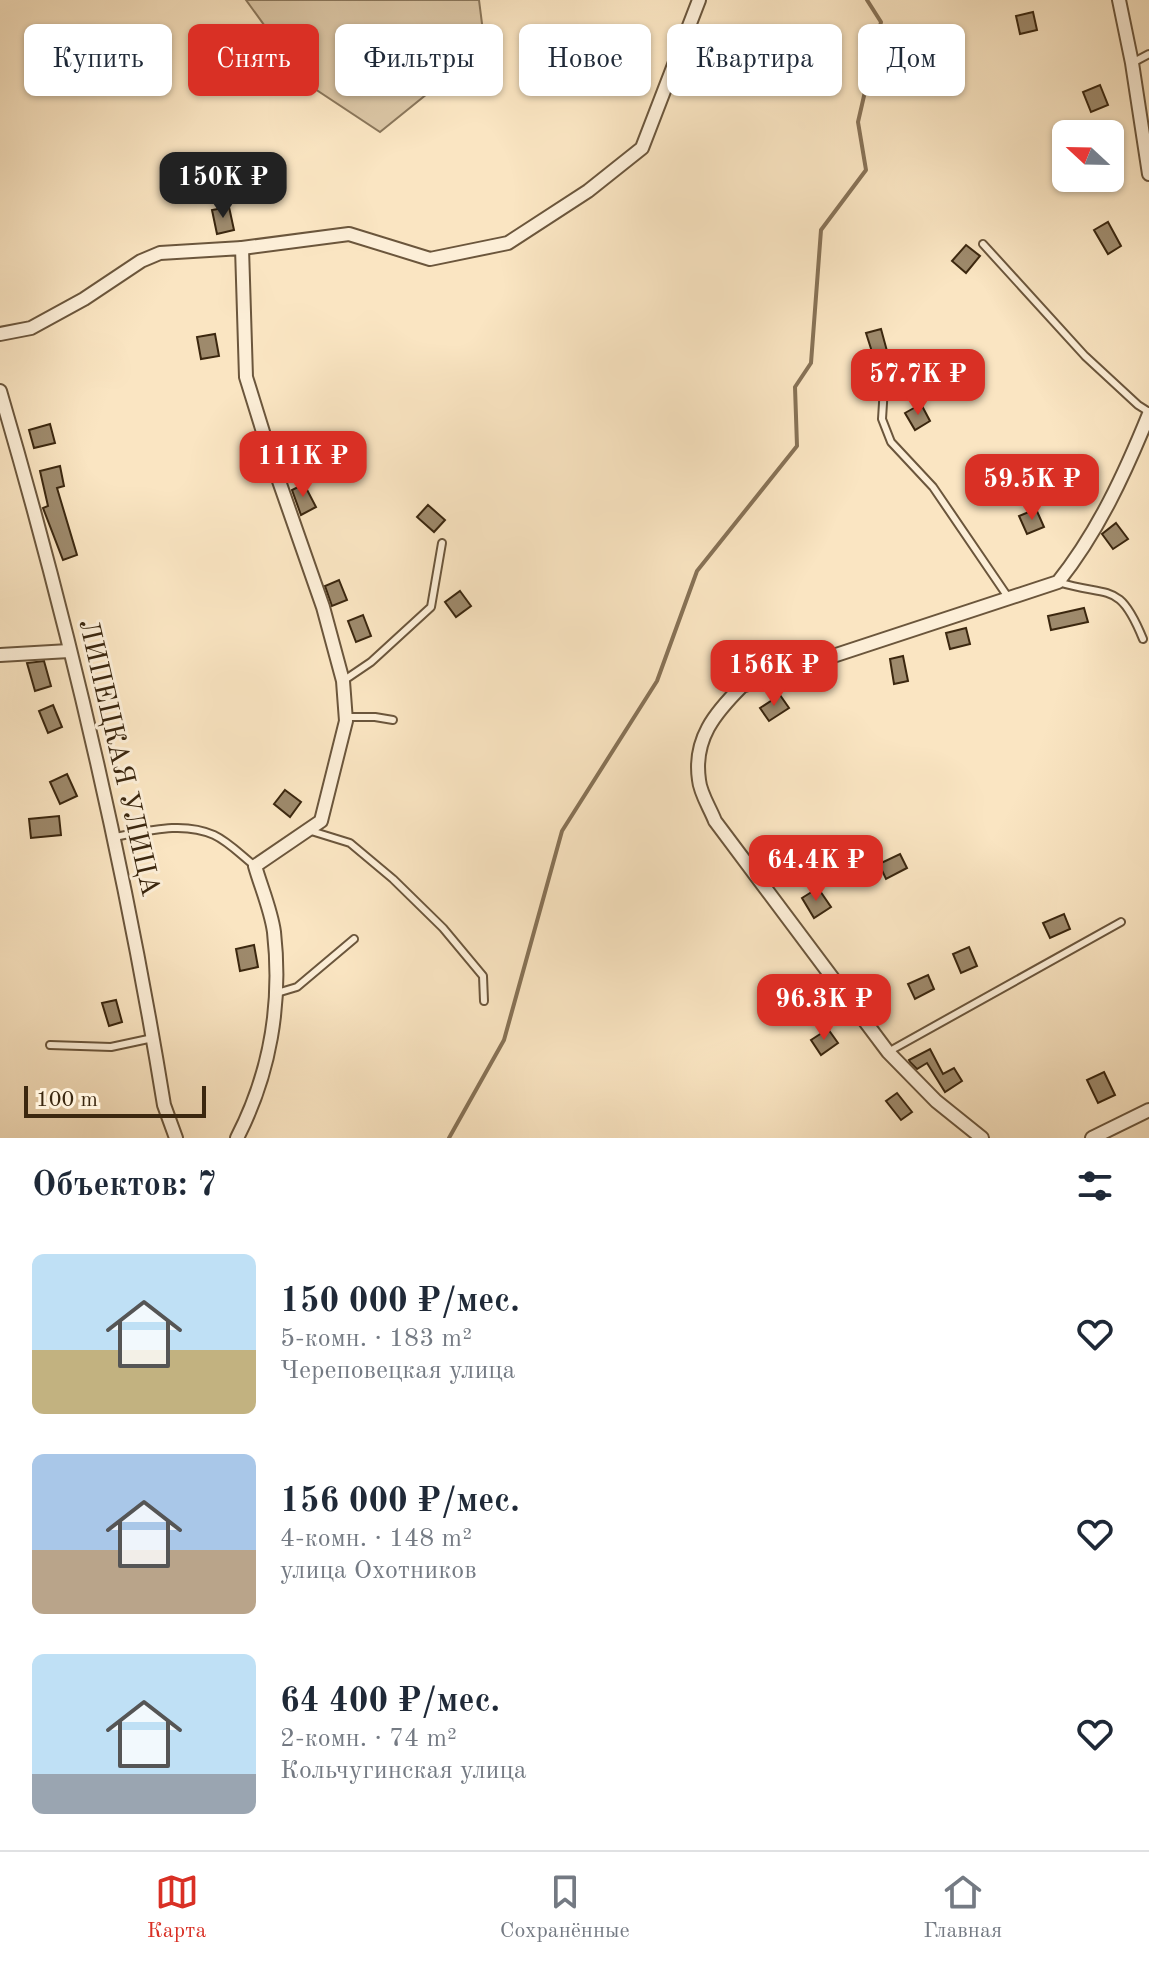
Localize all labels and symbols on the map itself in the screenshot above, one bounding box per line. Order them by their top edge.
north arrow [1052,120,1124,192]
pin: 150K ₽ [158,152,288,220]
pin: 57.7K ₽ [844,349,992,417]
pin: 111K ₽ [238,431,368,499]
pin: 59.5K ₽ [958,454,1106,522]
street label: ЛИПЕЦКАЯ УЛИЦА [73,617,163,899]
pin: 156K ₽ [709,640,839,708]
pin: 64.4K ₽ [742,835,890,903]
pin: 96.3K ₽ [750,974,898,1042]
scale bar [24,1082,206,1118]

